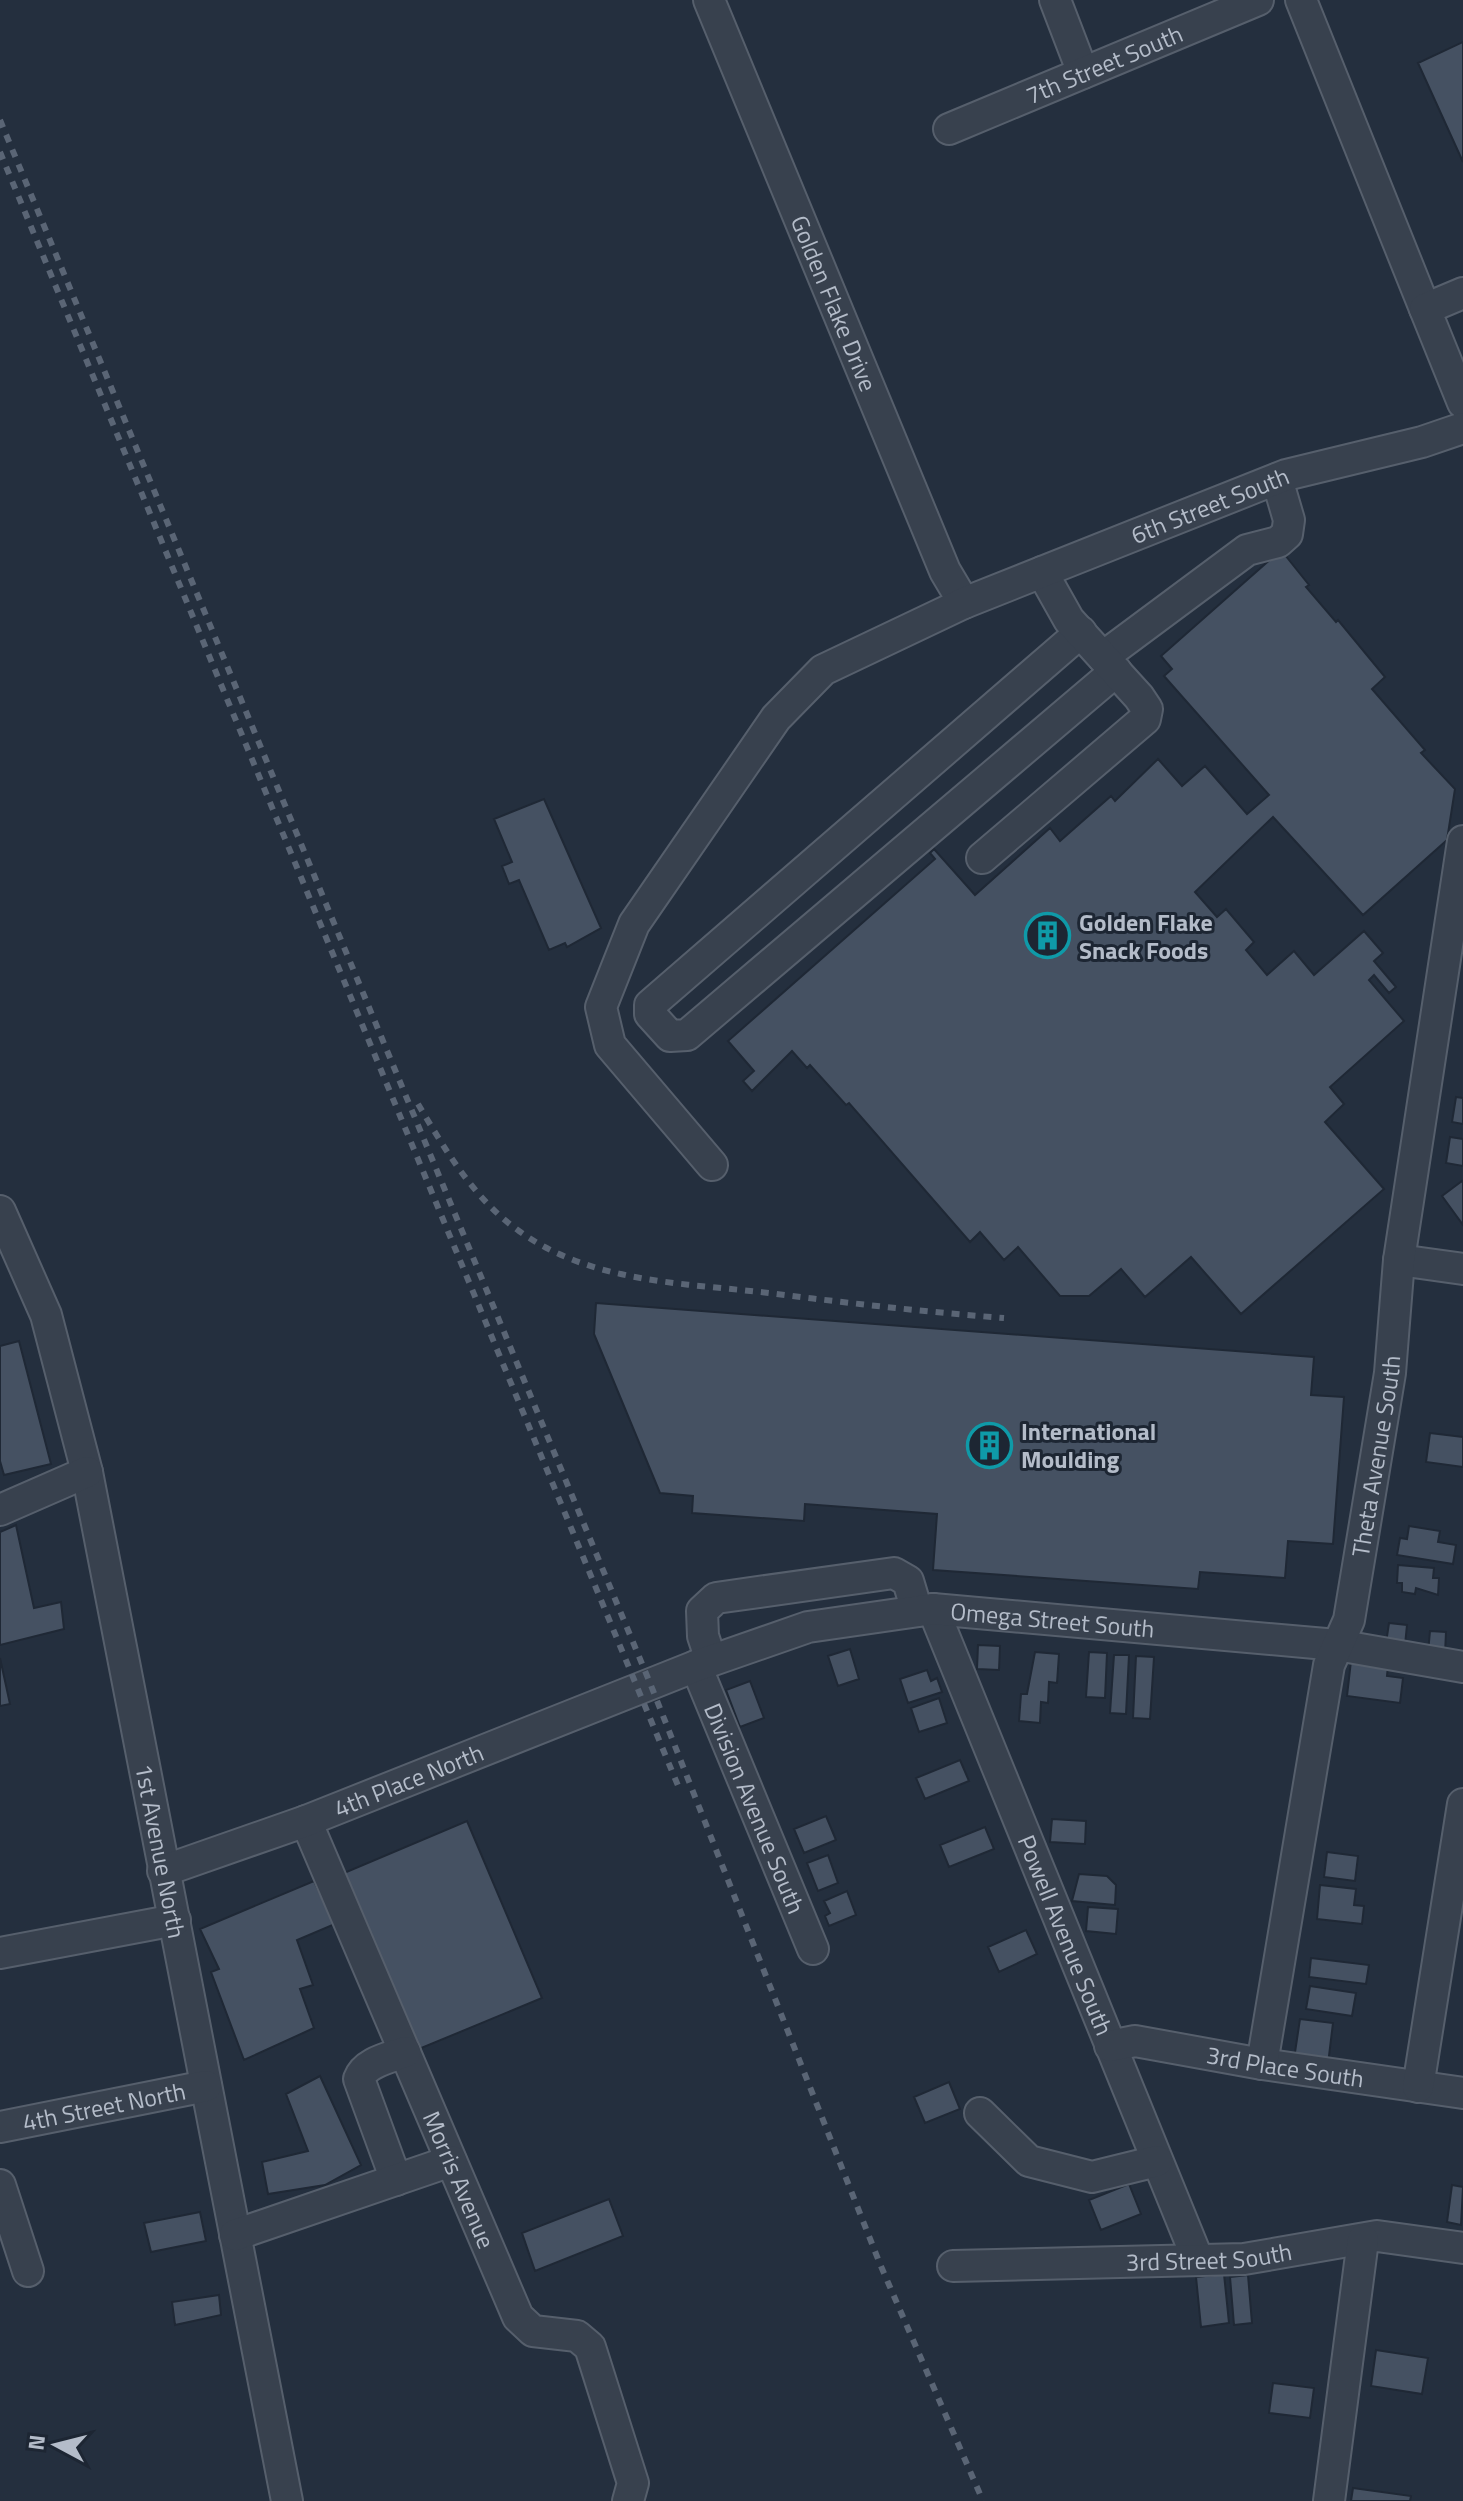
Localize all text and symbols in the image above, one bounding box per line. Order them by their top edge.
street label: 7th Street South [1020,15,1188,113]
street label: Golden Flake Drive [782,210,887,397]
street label: 6th Street South [1126,458,1294,553]
place label: Golden Flake Snack Foods [1079,904,1213,968]
building icon: Golden Flake Snack Foods [1024,912,1072,960]
street label: Theta Avenue South [1342,1354,1409,1559]
place label: International Moulding [1021,1413,1156,1477]
building icon: International Moulding [966,1421,1014,1469]
street label: Omega Street South [949,1593,1156,1647]
street label: Division Avenue South [695,1697,814,1919]
street label: 4th Place North [329,1734,489,1826]
street label: 1st Avenue North [126,1761,195,1941]
street label: Powell Avenue South [1009,1829,1123,2041]
street label: 3rd Place South [1204,2036,1366,2096]
street label: 4th Street North [19,2072,189,2140]
street label: Morris Avenue [414,2105,505,2254]
street label: 3rd Street South [1125,2233,1294,2280]
north arrow [16,2405,96,2485]
text: N [18,2433,54,2452]

